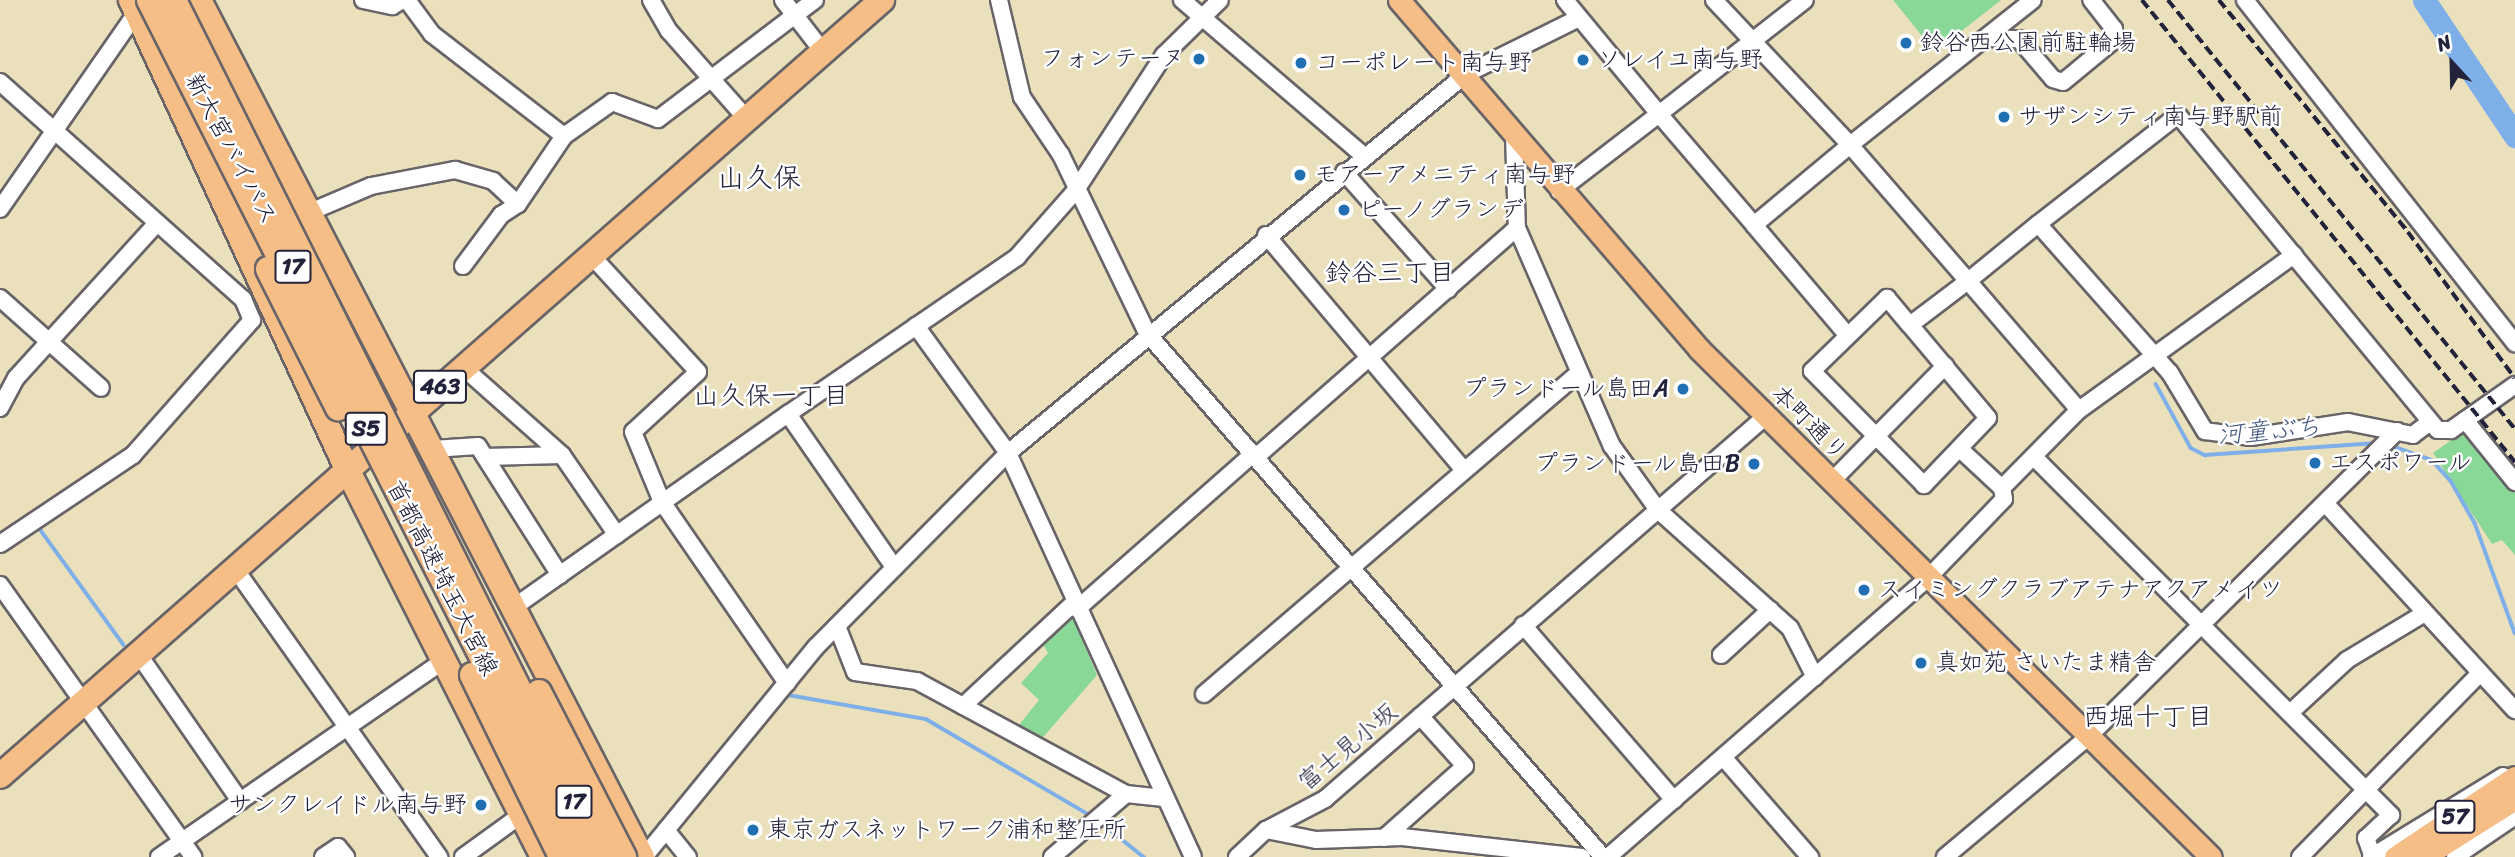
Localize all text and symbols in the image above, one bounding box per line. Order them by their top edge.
text: N [2432,25,2456,61]
north arrow [2417,28,2487,98]
place label: 鈴谷西公園前駐輪場 [1920,29,2136,57]
marker: 鈴谷西公園前駐輪場 [1898,35,1914,51]
place label: フォンテーヌ [1041,45,1185,73]
place label: ソレイユ南与野 [1597,46,1765,74]
place label: コーポレート南与野 [1315,49,1532,77]
marker: フォンテーヌ [1191,51,1207,67]
marker: ソレイユ南与野 [1575,52,1591,68]
marker: コーポレート南与野 [1293,55,1309,71]
street label: 新大宮バイパス [179,68,283,230]
place label: サザンシティ南与野駅前 [2018,103,2282,131]
marker: サザンシティ南与野駅前 [1996,109,2012,125]
district label: 山久保 [717,161,801,195]
place label: モアーアメニティ南与野 [1314,161,1577,189]
marker: モアーアメニティ南与野 [1292,167,1308,183]
place label: ピーノグランデ [1358,196,1525,224]
marker: ピーノグランデ [1336,202,1352,218]
road number: 17 [274,248,312,286]
district label: 鈴谷三丁目 [1325,257,1455,289]
road number: 463 [412,368,468,406]
place label: プランドール島田A [1461,375,1669,403]
street label: 本町通り [1765,379,1853,467]
district label: 山久保一丁目 [693,380,849,412]
marker: プランドール島田A [1675,381,1691,397]
road number: S5 [343,410,389,448]
water label: 河童ぶち [2216,411,2322,451]
place label: エスポワール [2329,449,2473,477]
place label: プランドール島田B [1533,450,1740,478]
marker: エスポワール [2307,455,2323,471]
marker: プランドール島田B [1746,456,1762,472]
street label: 首都高速埼玉大宮線 [380,475,504,681]
place label: スイミングクラブアテナアクアメイツ [1878,576,2286,604]
marker: スイミングクラブアテナアクアメイツ [1856,582,1872,598]
place label: 真如苑 さいたま精舎 [1935,649,2157,677]
marker: 真如苑 さいたま精舎 [1913,655,1929,671]
street label: 富士見小坂 [1293,697,1403,797]
district label: 西堀十丁目 [2083,701,2213,733]
road number: 17 [555,782,593,822]
place label: サンクレイドル南与野 [227,791,467,819]
marker: サンクレイドル南与野 [473,797,489,813]
road number: 57 [2434,797,2476,836]
place label: 東京ガスネットワーク浦和整圧所 [767,816,1127,844]
marker: 東京ガスネットワーク浦和整圧所 [745,822,761,838]

